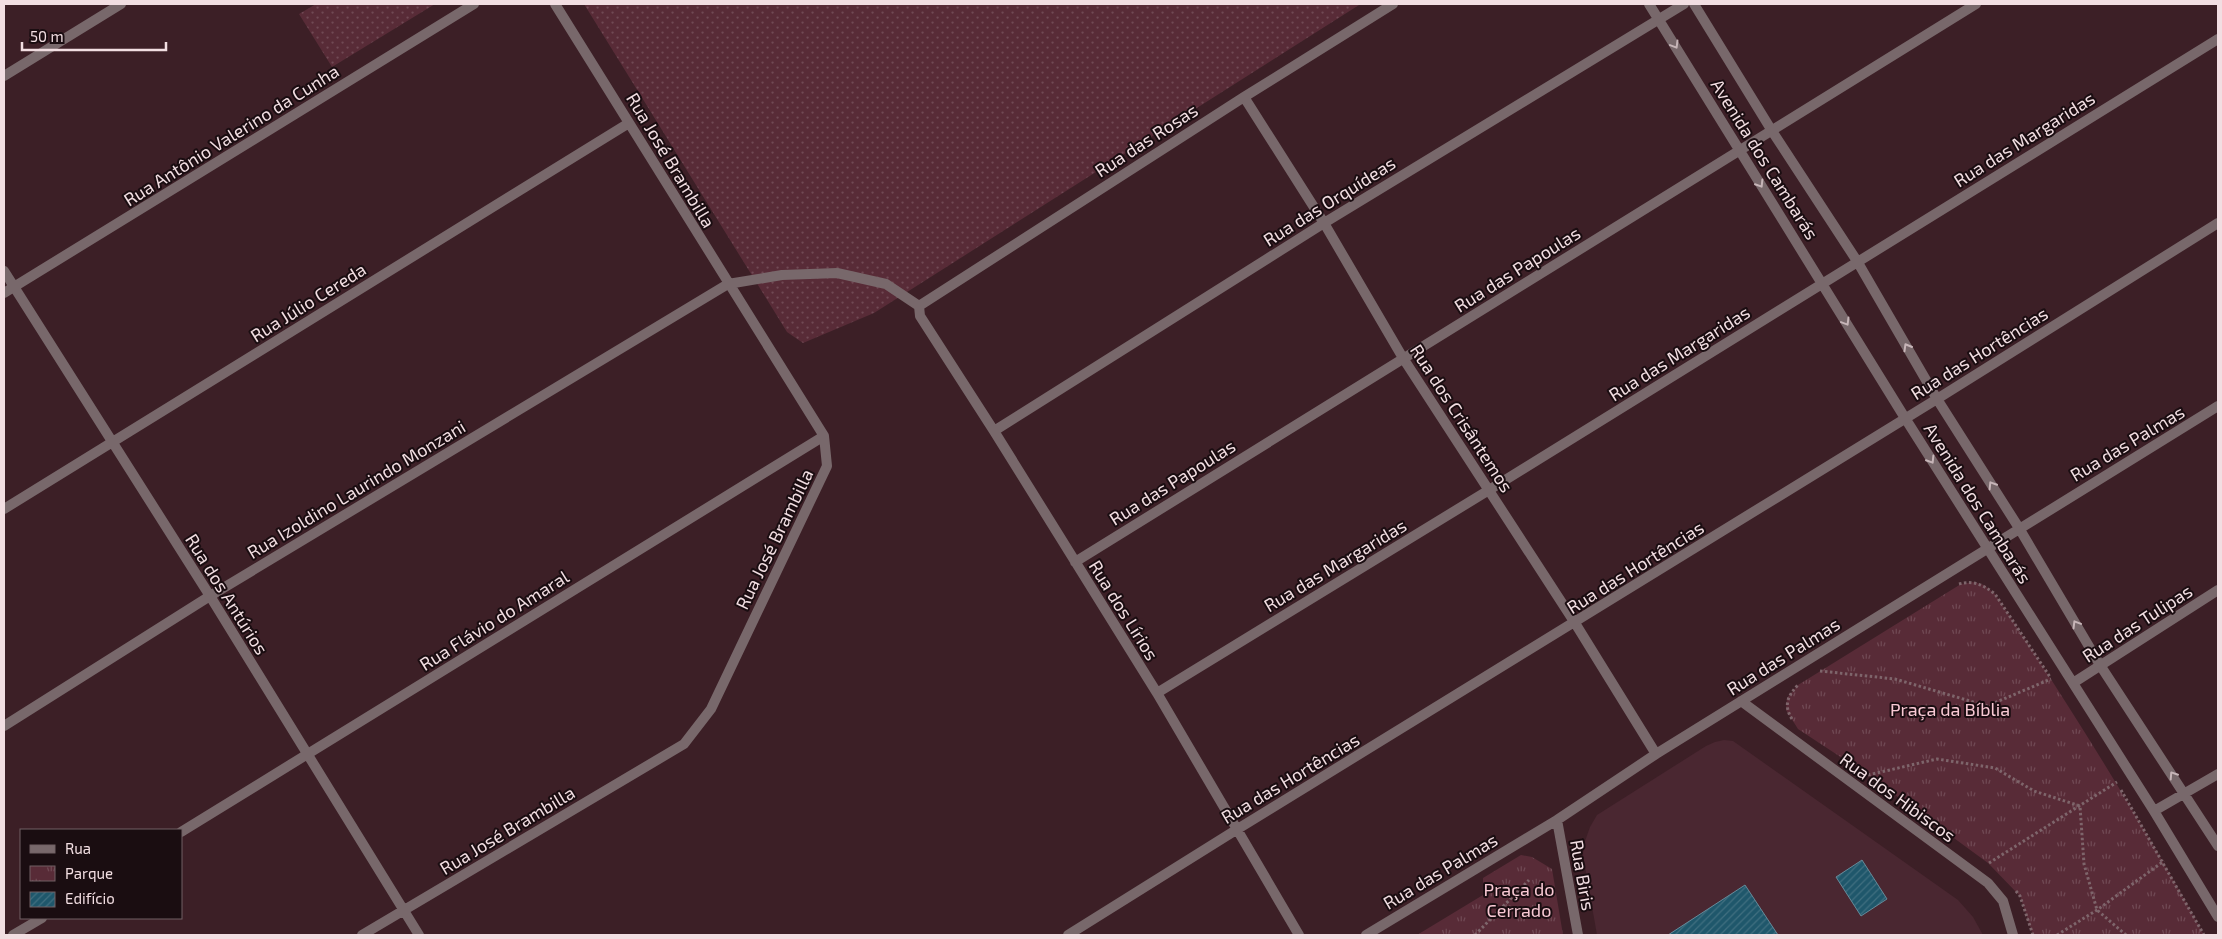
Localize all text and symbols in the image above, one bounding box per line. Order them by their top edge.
scale bar [22,20,166,52]
text: 50 m [30,27,64,45]
one-way arrow [1668,40,1678,49]
street label: Rua Antônio Valerino da Cunha [119,60,343,210]
street label: Avenida dos Cambarás [1707,75,1823,243]
street label: Rua das Margaridas [1949,87,2099,191]
street label: Rua José Brambilla [622,89,720,231]
street label: Rua das Rosas [1091,99,1201,181]
street label: Rua das Orquídeas [1259,151,1399,251]
one-way arrow [1754,178,1763,187]
street label: Rua das Papoulas [1450,221,1584,317]
street label: Rua Júlio Cereda [246,258,370,346]
street label: Rua das Margaridas [1604,301,1754,405]
street label: Rua das Hortências [1906,302,2052,404]
one-way arrow [1840,316,1850,325]
street label: Rua dos Crisântemos [1406,340,1518,496]
one-way arrow [1903,343,1913,352]
street label: Rua das Palmas [2066,400,2188,486]
street label: Rua Izoldino Laurindo Monzani [243,415,469,563]
street label: Avenida dos Cambarás [1920,419,2036,587]
street label: Rua das Papoulas [1105,434,1239,530]
one-way arrow [1925,454,1935,463]
street label: Rua José Brambilla [730,465,818,613]
one-way arrow [1989,482,1998,491]
street label: Rua das Margaridas [1260,514,1410,616]
street label: Rua das Hortências [1562,516,1708,618]
street label: Rua dos Antúrios [181,529,273,659]
street label: Rua dos Lírios [1085,556,1163,664]
street label: Rua Flávio do Amaral [415,565,573,675]
street label: Rua das Tulipas [2078,579,2196,667]
street label: Rua das Palmas [1722,612,1844,700]
one-way arrow [2073,621,2083,630]
park label: Praça da Bíblia [1890,698,2010,721]
street label: Rua das Hortências [1217,728,1363,828]
street label: Rua dos Hibiscos [1836,748,1960,846]
one-way arrow [2170,772,2180,781]
street label: Rua José Brambilla [436,781,578,879]
street label: Rua das Palmas [1379,828,1501,914]
legend [20,829,182,919]
street label: Rua Biris [1566,838,1600,912]
text: Rua [65,839,91,857]
text: Parque [65,864,113,882]
park label: Praça do Cerrado [1484,878,1554,921]
text: Edifício [65,889,115,907]

